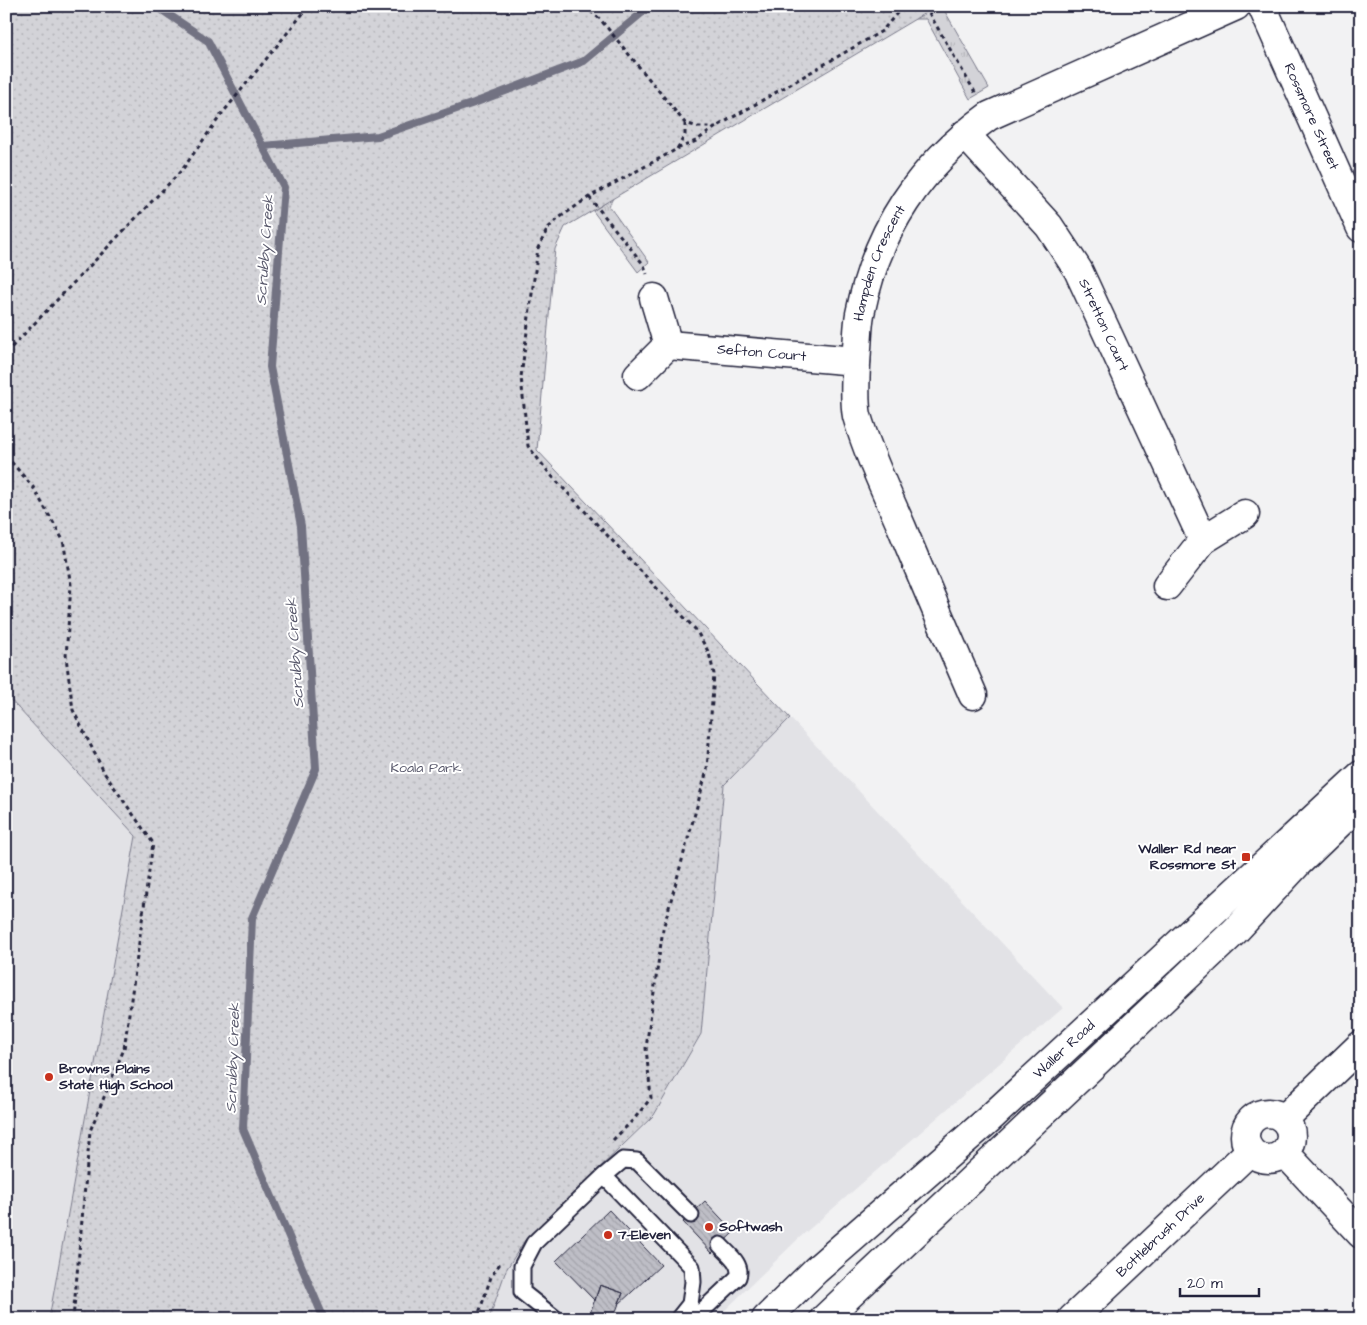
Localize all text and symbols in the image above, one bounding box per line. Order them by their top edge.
street label: Rossmore Street [1279,60,1344,173]
water label: Scrubby Creek [251,193,280,306]
street label: Hampden Crescent [849,201,911,322]
street label: Stretton Court [1073,275,1134,375]
street label: Sefton Court [716,339,807,367]
water label: Scrubby Creek [281,596,310,709]
park label: Koala Park [391,758,462,778]
place label: Waller Rd near Rossmore St [1137,839,1236,875]
marker: Waller Rd near Rossmore St [1240,851,1252,863]
water label: Scrubby Creek [221,1002,246,1114]
street label: Waller Road [1029,1016,1100,1083]
place label: Browns Plains State High School [58,1059,174,1096]
marker: Browns Plains State High School [43,1071,55,1083]
street label: Bottlebrush Drive [1112,1188,1210,1282]
place label: Softwash [718,1217,783,1237]
marker: Softwash [703,1221,715,1233]
place label: 7-Eleven [617,1225,671,1245]
marker: 7-Eleven [602,1229,614,1241]
scale bar [1180,1265,1258,1297]
text: 20 m [1187,1273,1223,1294]

